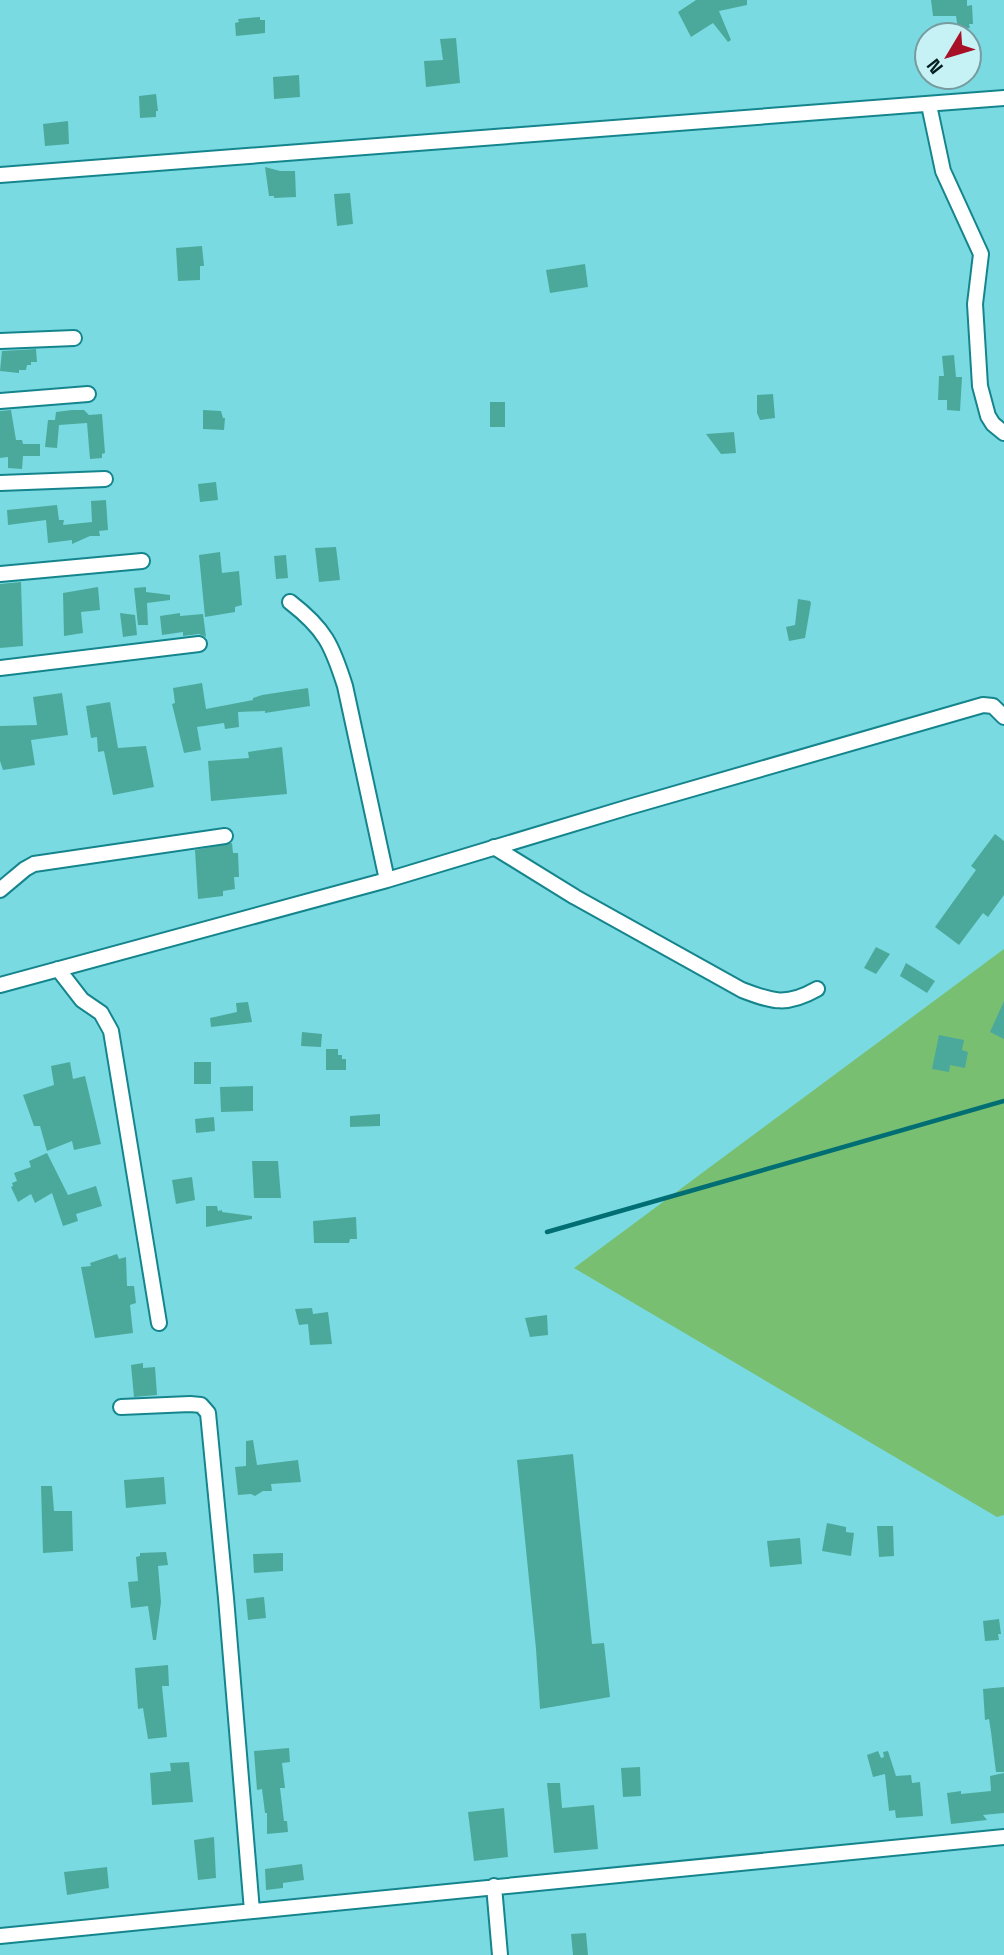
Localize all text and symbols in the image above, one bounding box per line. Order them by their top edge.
north arrow [913,21,983,91]
text: N [921,53,949,79]

